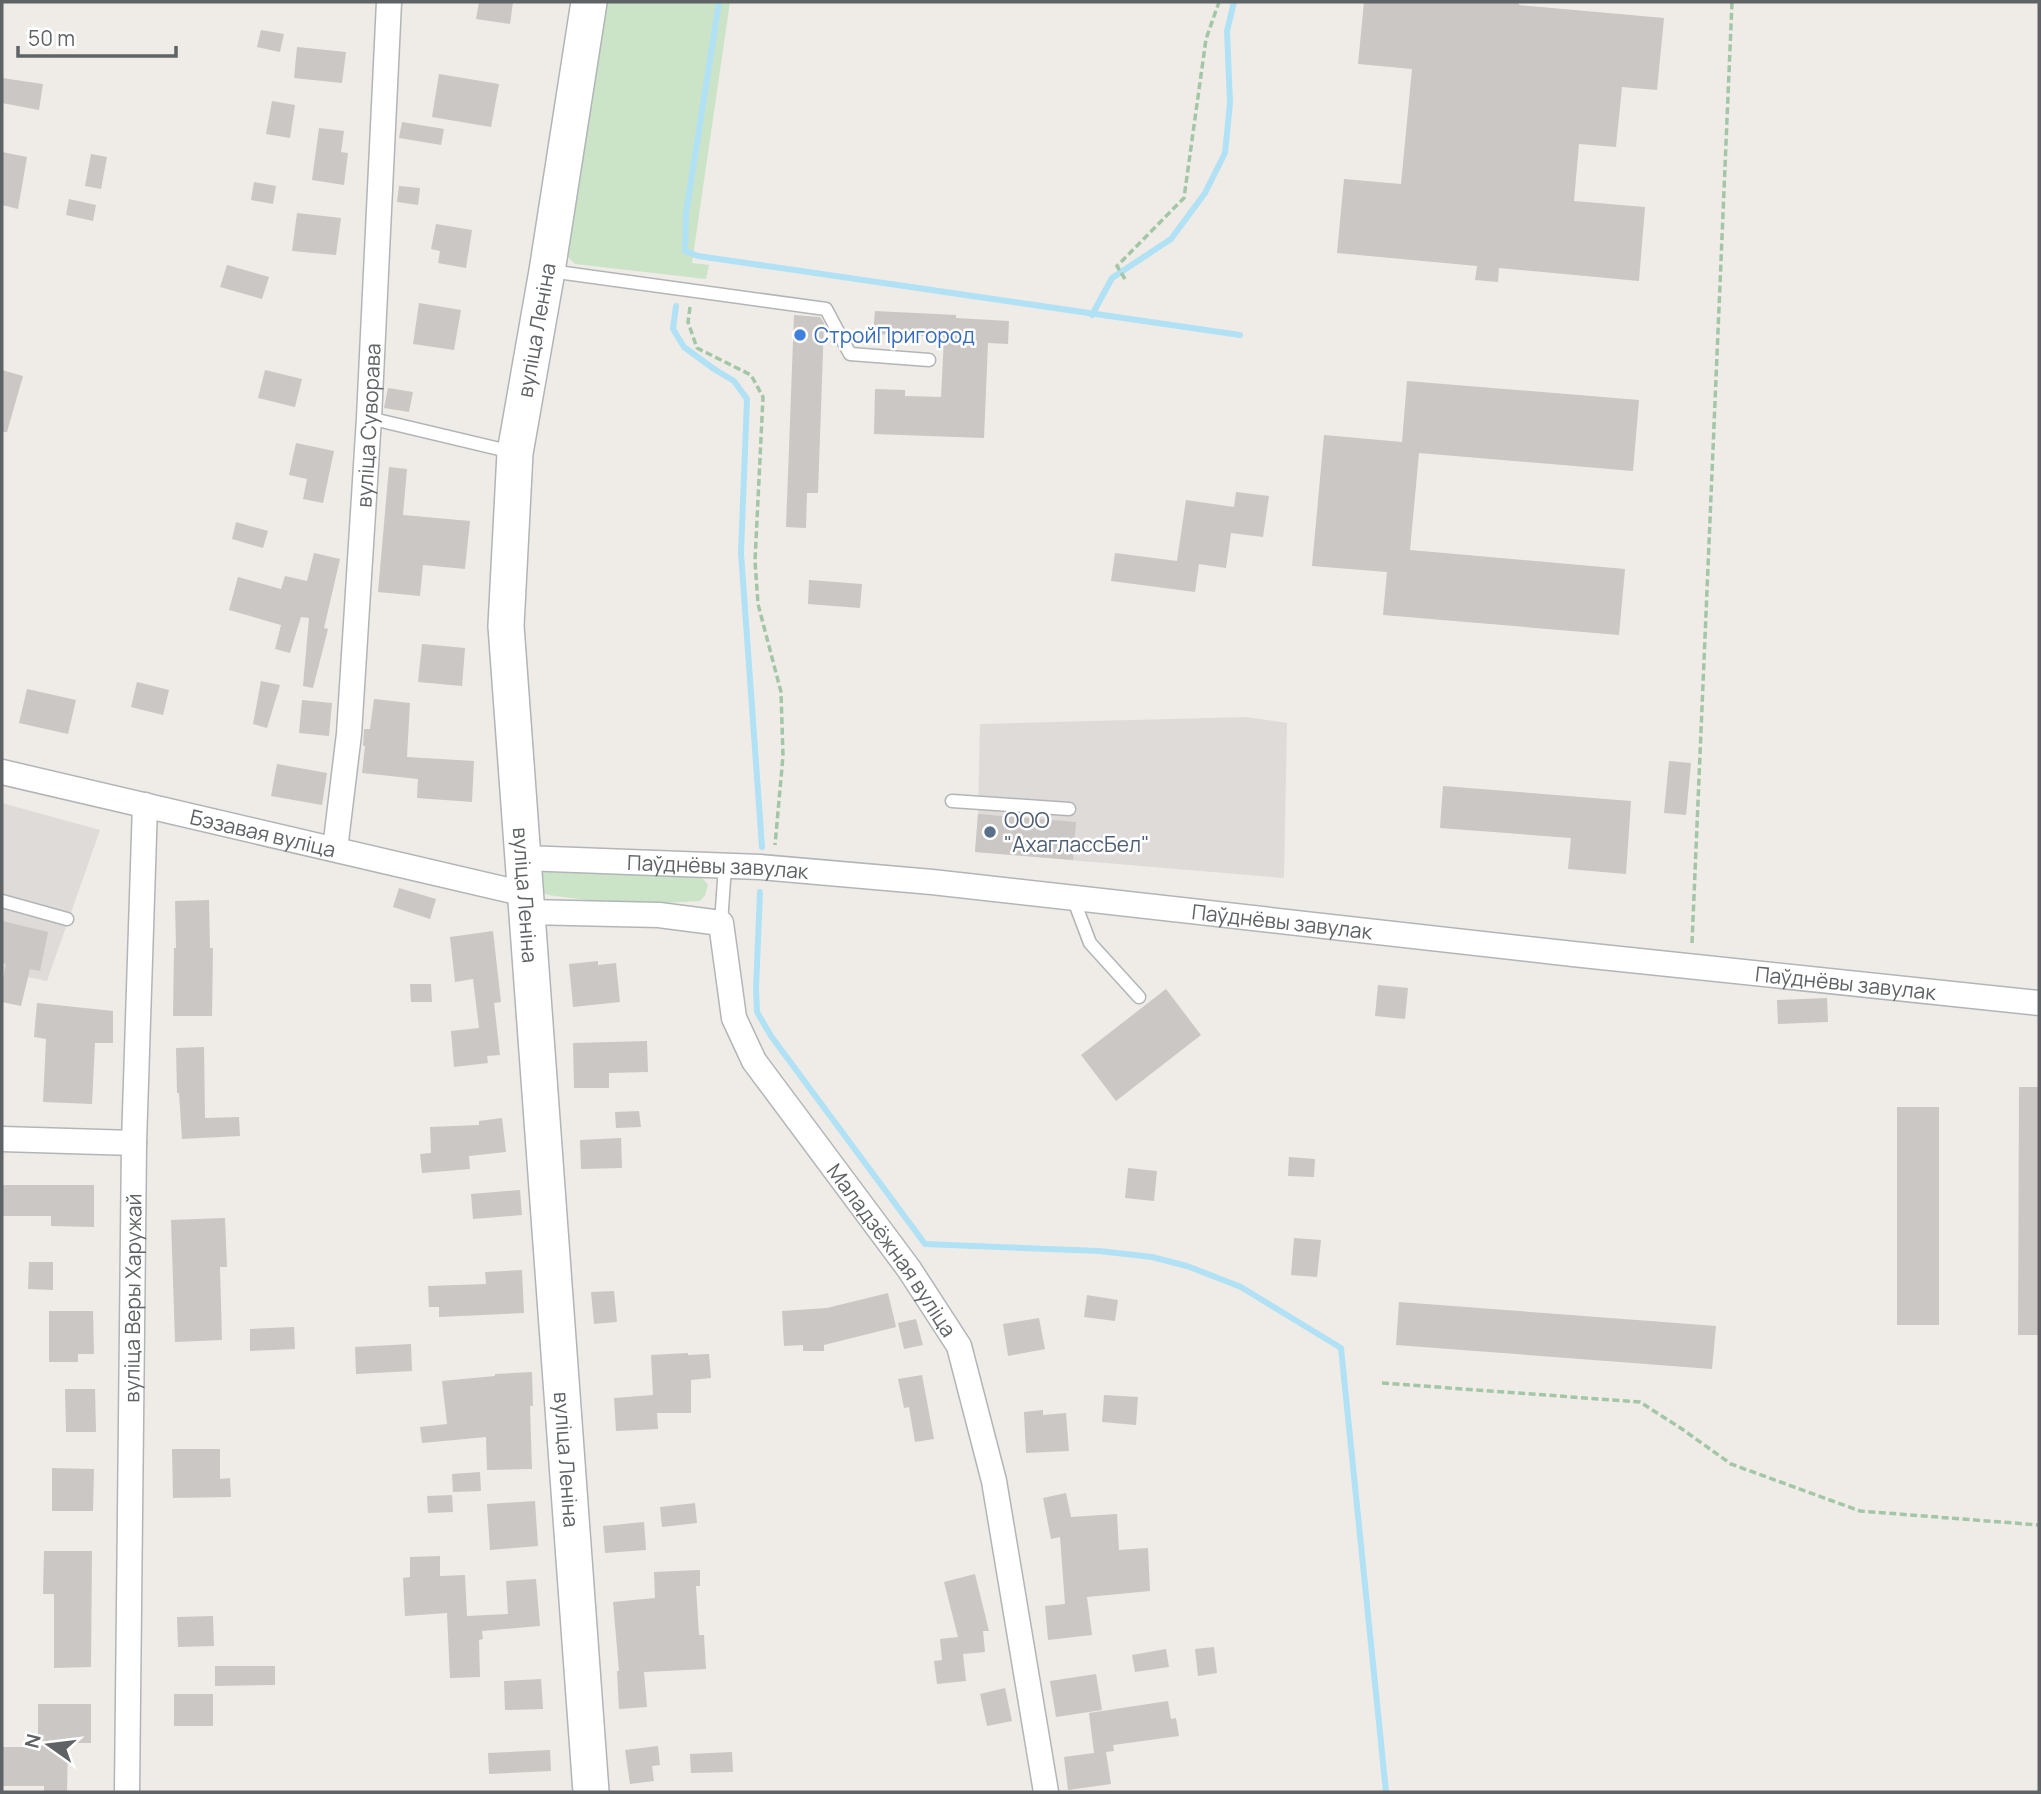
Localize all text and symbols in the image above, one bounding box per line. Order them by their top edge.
scale bar [18,14,175,58]
text: 50 m [28,24,75,52]
street label: вуліца Леніна [510,261,562,399]
place label: СтройПригород [814,321,975,349]
marker: СтройПригород [792,327,808,343]
street label: вуліца Суворава [349,343,387,508]
street label: Бэзавая вуліца [187,802,339,863]
place label: ООО "АхаглассБел" [1004,806,1149,858]
marker: ООО "АхаглассБел" [982,824,998,840]
street label: вуліца Леніна [507,826,545,964]
street label: Паўднёвы завулак [627,848,810,885]
street label: Паўднёвы завулак [1190,897,1374,945]
street label: Паўднёвы завулак [1754,959,1938,1006]
street label: Маладзёжная вуліца [821,1158,963,1342]
street label: вуліца Веры Харужай [117,1193,147,1403]
street label: вуліца Леніна [548,1391,586,1528]
north arrow [14,1710,84,1780]
text: N [18,1731,47,1751]

